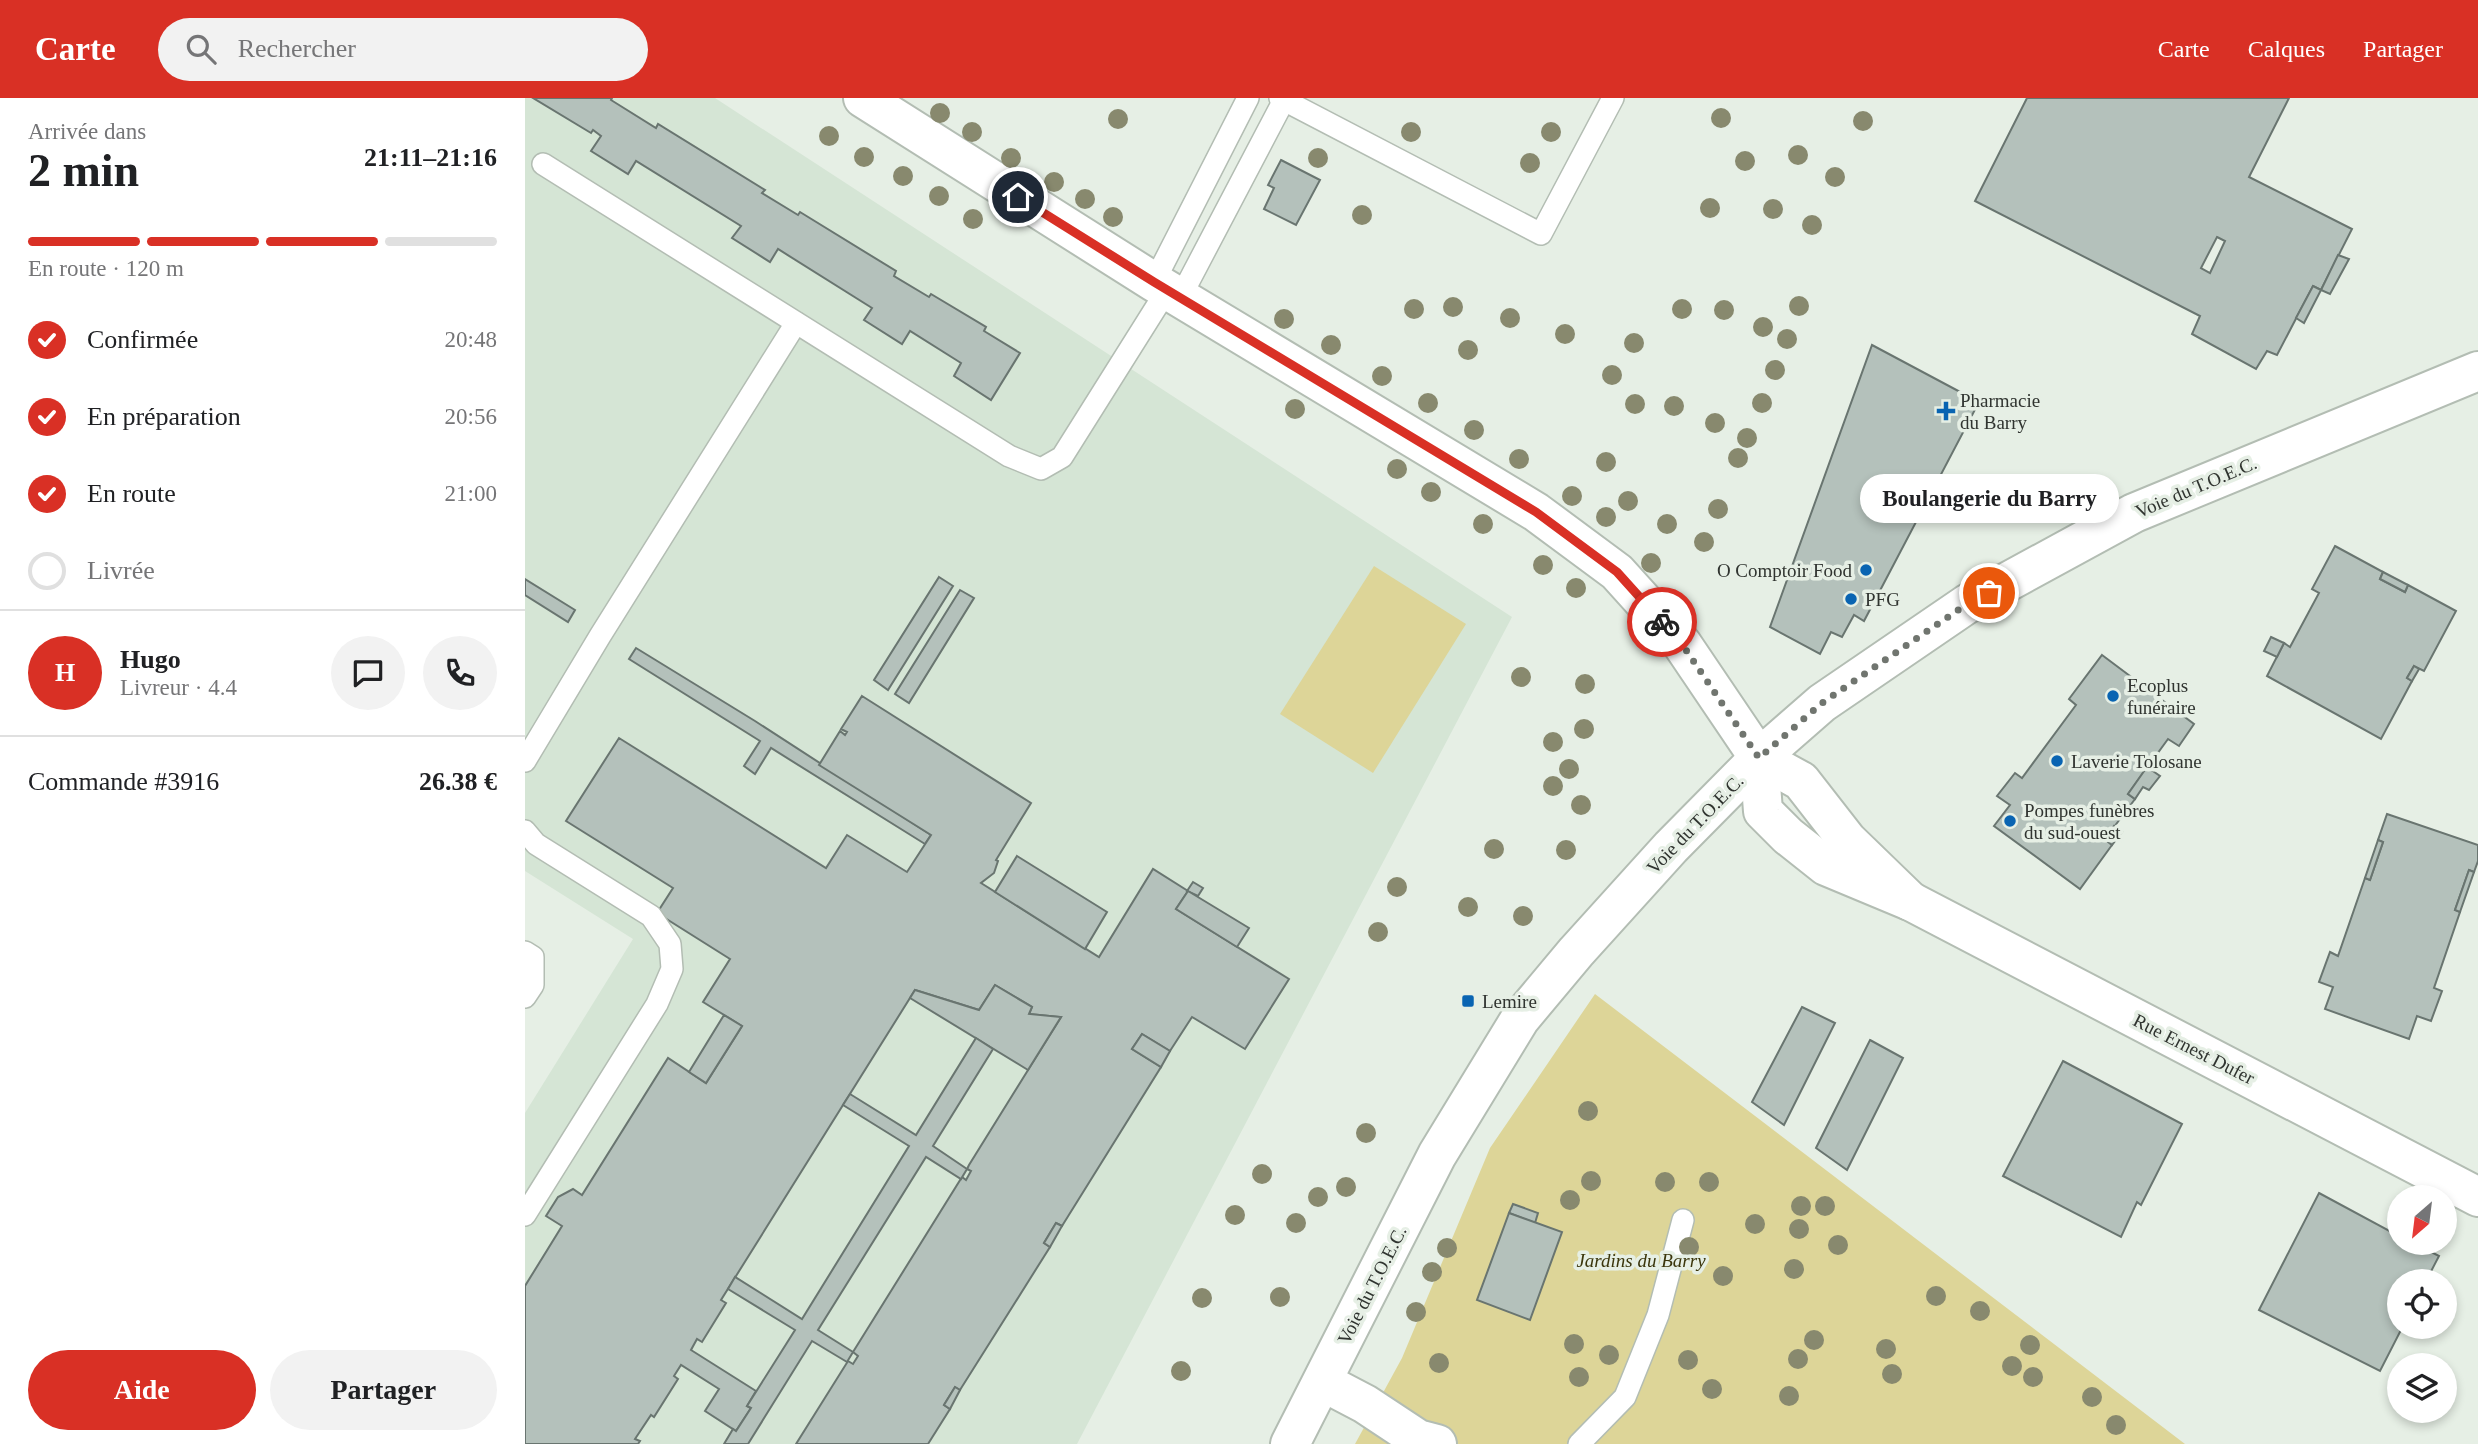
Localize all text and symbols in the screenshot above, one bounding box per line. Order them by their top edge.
search box [158,18,648,81]
icon: search [182,30,220,68]
text: Carte [35,31,116,67]
text: Rechercher [238,34,356,63]
text: Carte [2158,36,2210,62]
text: Calques [2248,36,2325,62]
text: Partager [2363,36,2443,62]
text: Arrivée dans [28,119,146,144]
text: 21:11–21:16 [364,143,497,172]
text: 2 min [28,145,139,196]
pin [988,167,1048,227]
icon: home [999,178,1037,216]
text: En route · 120 m [28,256,184,281]
icon: check [28,321,66,359]
text: Confirmée [87,325,198,354]
text: 20:48 [445,327,497,352]
place label: Pharmacie du Barry [1960,390,2040,433]
icon: check [28,398,66,436]
text: En préparation [87,402,241,431]
marker: Pharmacie du Barry [1938,403,1954,419]
text: 20:56 [445,404,497,429]
street label: Voie du T.O.E.C. [2132,452,2260,522]
callout: Boulangerie du Barry [1859,474,2119,523]
icon: check [28,475,66,513]
text: En route [87,479,176,508]
text: 21:00 [445,481,497,506]
text: Boulangerie du Barry [1882,486,2097,511]
text: Livrée [87,556,155,585]
place label: O Comptoir Food [1717,560,1852,581]
marker: O Comptoir Food [1858,562,1874,578]
pin [1959,563,2019,623]
icon: bag [1970,574,2008,612]
courier [1627,587,1697,657]
place label: PFG [1865,589,1900,610]
marker: PFG [1843,591,1859,607]
icon: bike [1643,603,1681,641]
button: chat [331,636,405,710]
button: phone [423,636,497,710]
text: Hugo [120,645,181,674]
text: H [55,658,75,687]
text: Livreur · 4.4 [120,675,237,700]
place label: Ecoplus funéraire [2127,675,2196,718]
marker: Ecoplus funéraire [2105,688,2121,704]
place label: Laverie Tolosane [2071,751,2202,772]
marker: Laverie Tolosane [2049,753,2065,769]
text: Commande #3916 [28,767,219,796]
text: 26.38 € [419,767,497,796]
street label: Voie du T.O.E.C. [1642,770,1748,878]
place label: Pompes funèbres du sud-ouest [2024,800,2154,843]
marker: Pompes funèbres du sud-ouest [2002,813,2018,829]
place label: Lemire [1482,991,1537,1012]
marker: Lemire [1460,993,1476,1009]
street label: Rue Ernest Dufer [2130,1009,2259,1089]
north arrow [2387,1185,2457,1255]
map controls [2387,1185,2457,1423]
street label: Voie du T.O.E.C. [1333,1222,1411,1348]
park label: Jardins du Barry [1576,1250,1706,1271]
button: locate [2387,1269,2457,1339]
button: Aide [28,1350,256,1430]
button: Partager [270,1350,497,1430]
button: layers [2387,1353,2457,1423]

